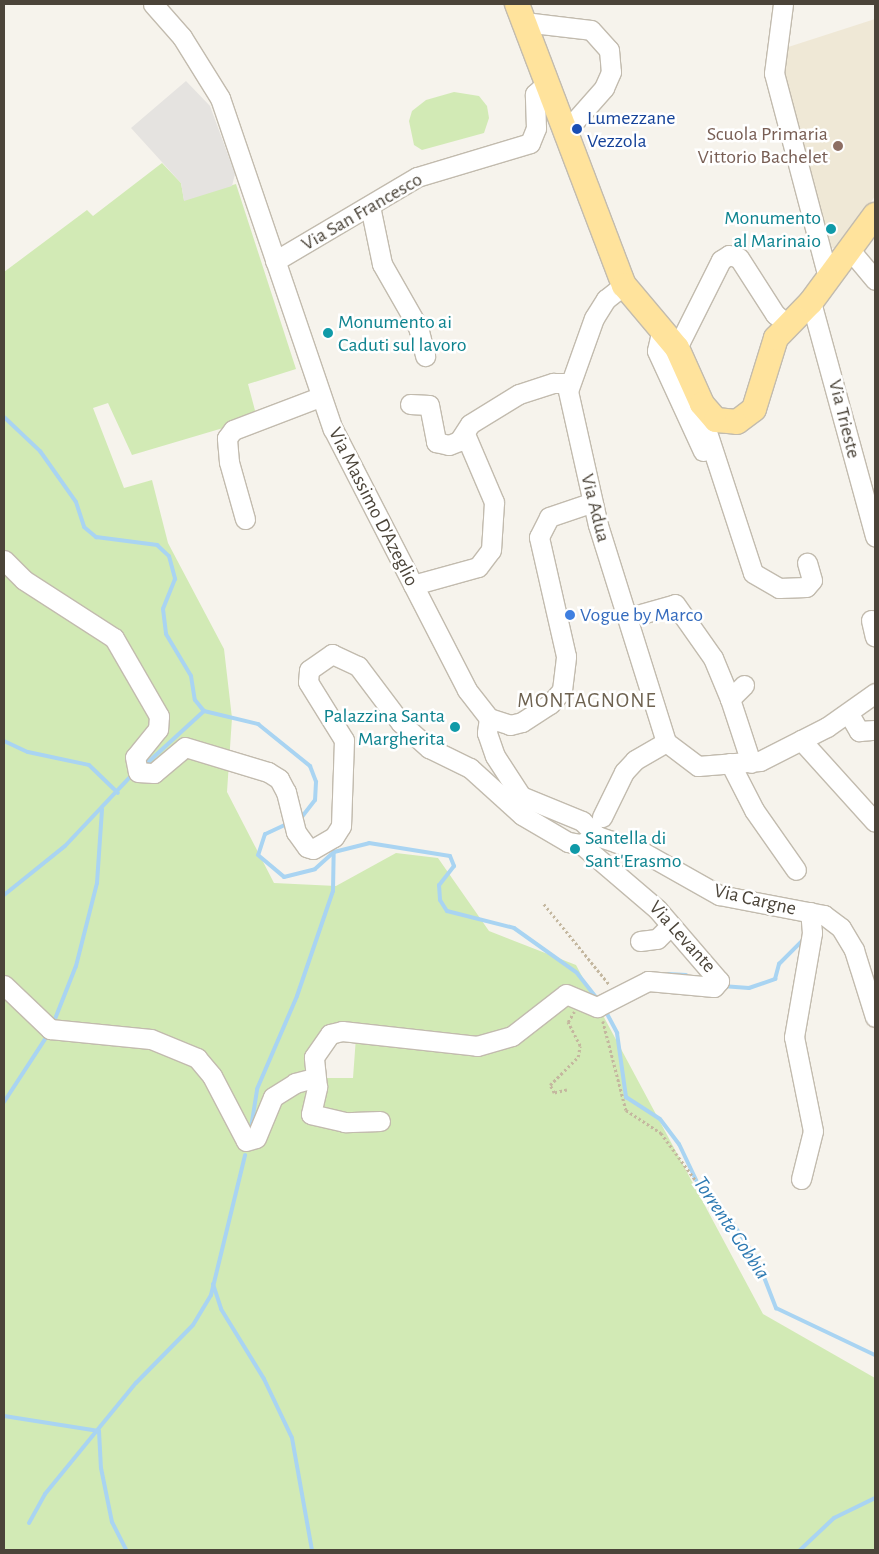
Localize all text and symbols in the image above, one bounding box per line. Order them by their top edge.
place label: Lumezzane Vezzola [587,106,676,153]
place label: Scuola Primaria Vittorio Bachelet [698,122,828,169]
marker: Lumezzane Vezzola [571,123,583,135]
marker: Scuola Primaria Vittorio Bachelet [832,140,844,152]
street label: Via San Francesco [297,168,427,256]
place label: Monumento al Marinaio [724,206,821,253]
marker: Monumento al Marinaio [825,223,837,235]
place label: Monumento ai Caduti sul lavoro [338,310,467,357]
marker: Monumento ai Caduti sul lavoro [322,327,334,339]
street label: Via Trieste [823,377,865,461]
street label: Via Massimo D'Azeglio [323,424,423,590]
street label: Via Adua [575,471,615,545]
place label: Vogue by Marco [580,603,703,627]
marker: Vogue by Marco [564,609,576,621]
district label: MONTAGNONE [516,688,658,714]
place label: Palazzina Santa Margherita [324,704,445,751]
marker: Palazzina Santa Margherita [449,721,461,733]
place label: Santella di Sant'Erasmo [585,826,682,873]
marker: Santella di Sant'Erasmo [569,843,581,855]
street label: Via Cargne [711,879,799,921]
street label: Via Levante [643,896,721,978]
water label: Torrente Gobbia [687,1172,775,1284]

